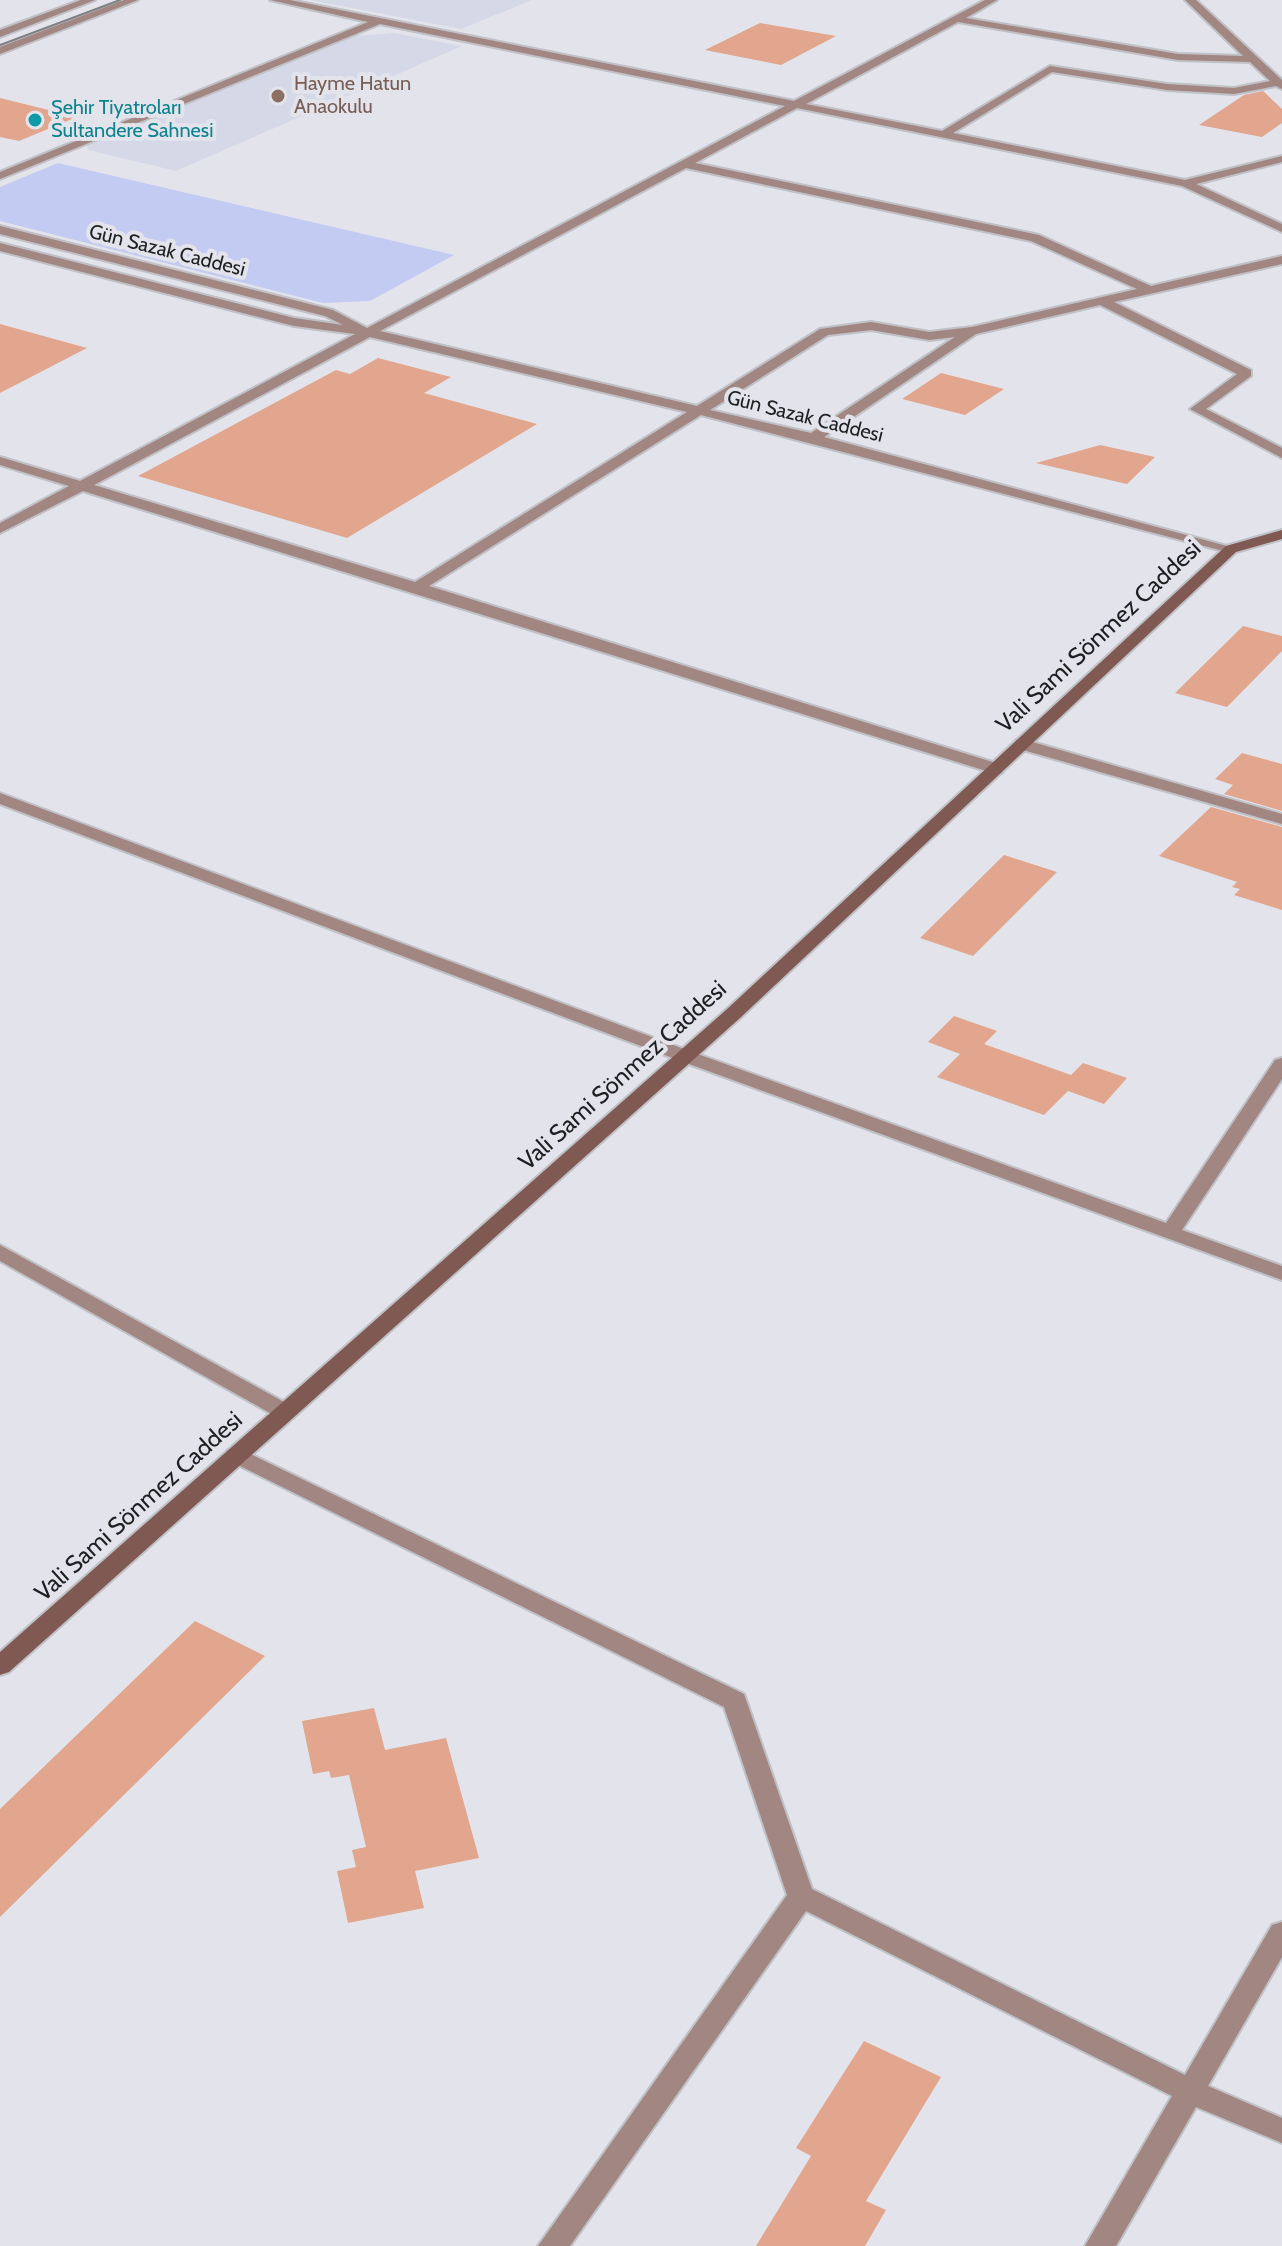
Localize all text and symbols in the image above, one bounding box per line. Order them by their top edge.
place label: Hayme Hatun Anaokulu [294,72,411,119]
marker: Hayme Hatun Anaokulu [269,87,287,105]
place label: Şehir Tiyatroları Sultandere Sahnesi [51,96,213,143]
marker: Şehir Tiyatroları Sultandere Sahnesi [26,111,44,129]
street label: Gün Sazak Caddesi [86,220,248,282]
street label: Gün Sazak Caddesi [724,386,886,448]
street label: Vali Sami Sönmez Caddesi [991,535,1207,739]
street label: Vali Sami Sönmez Caddesi [513,975,733,1177]
street label: Vali Sami Sönmez Caddesi [29,1406,249,1608]

